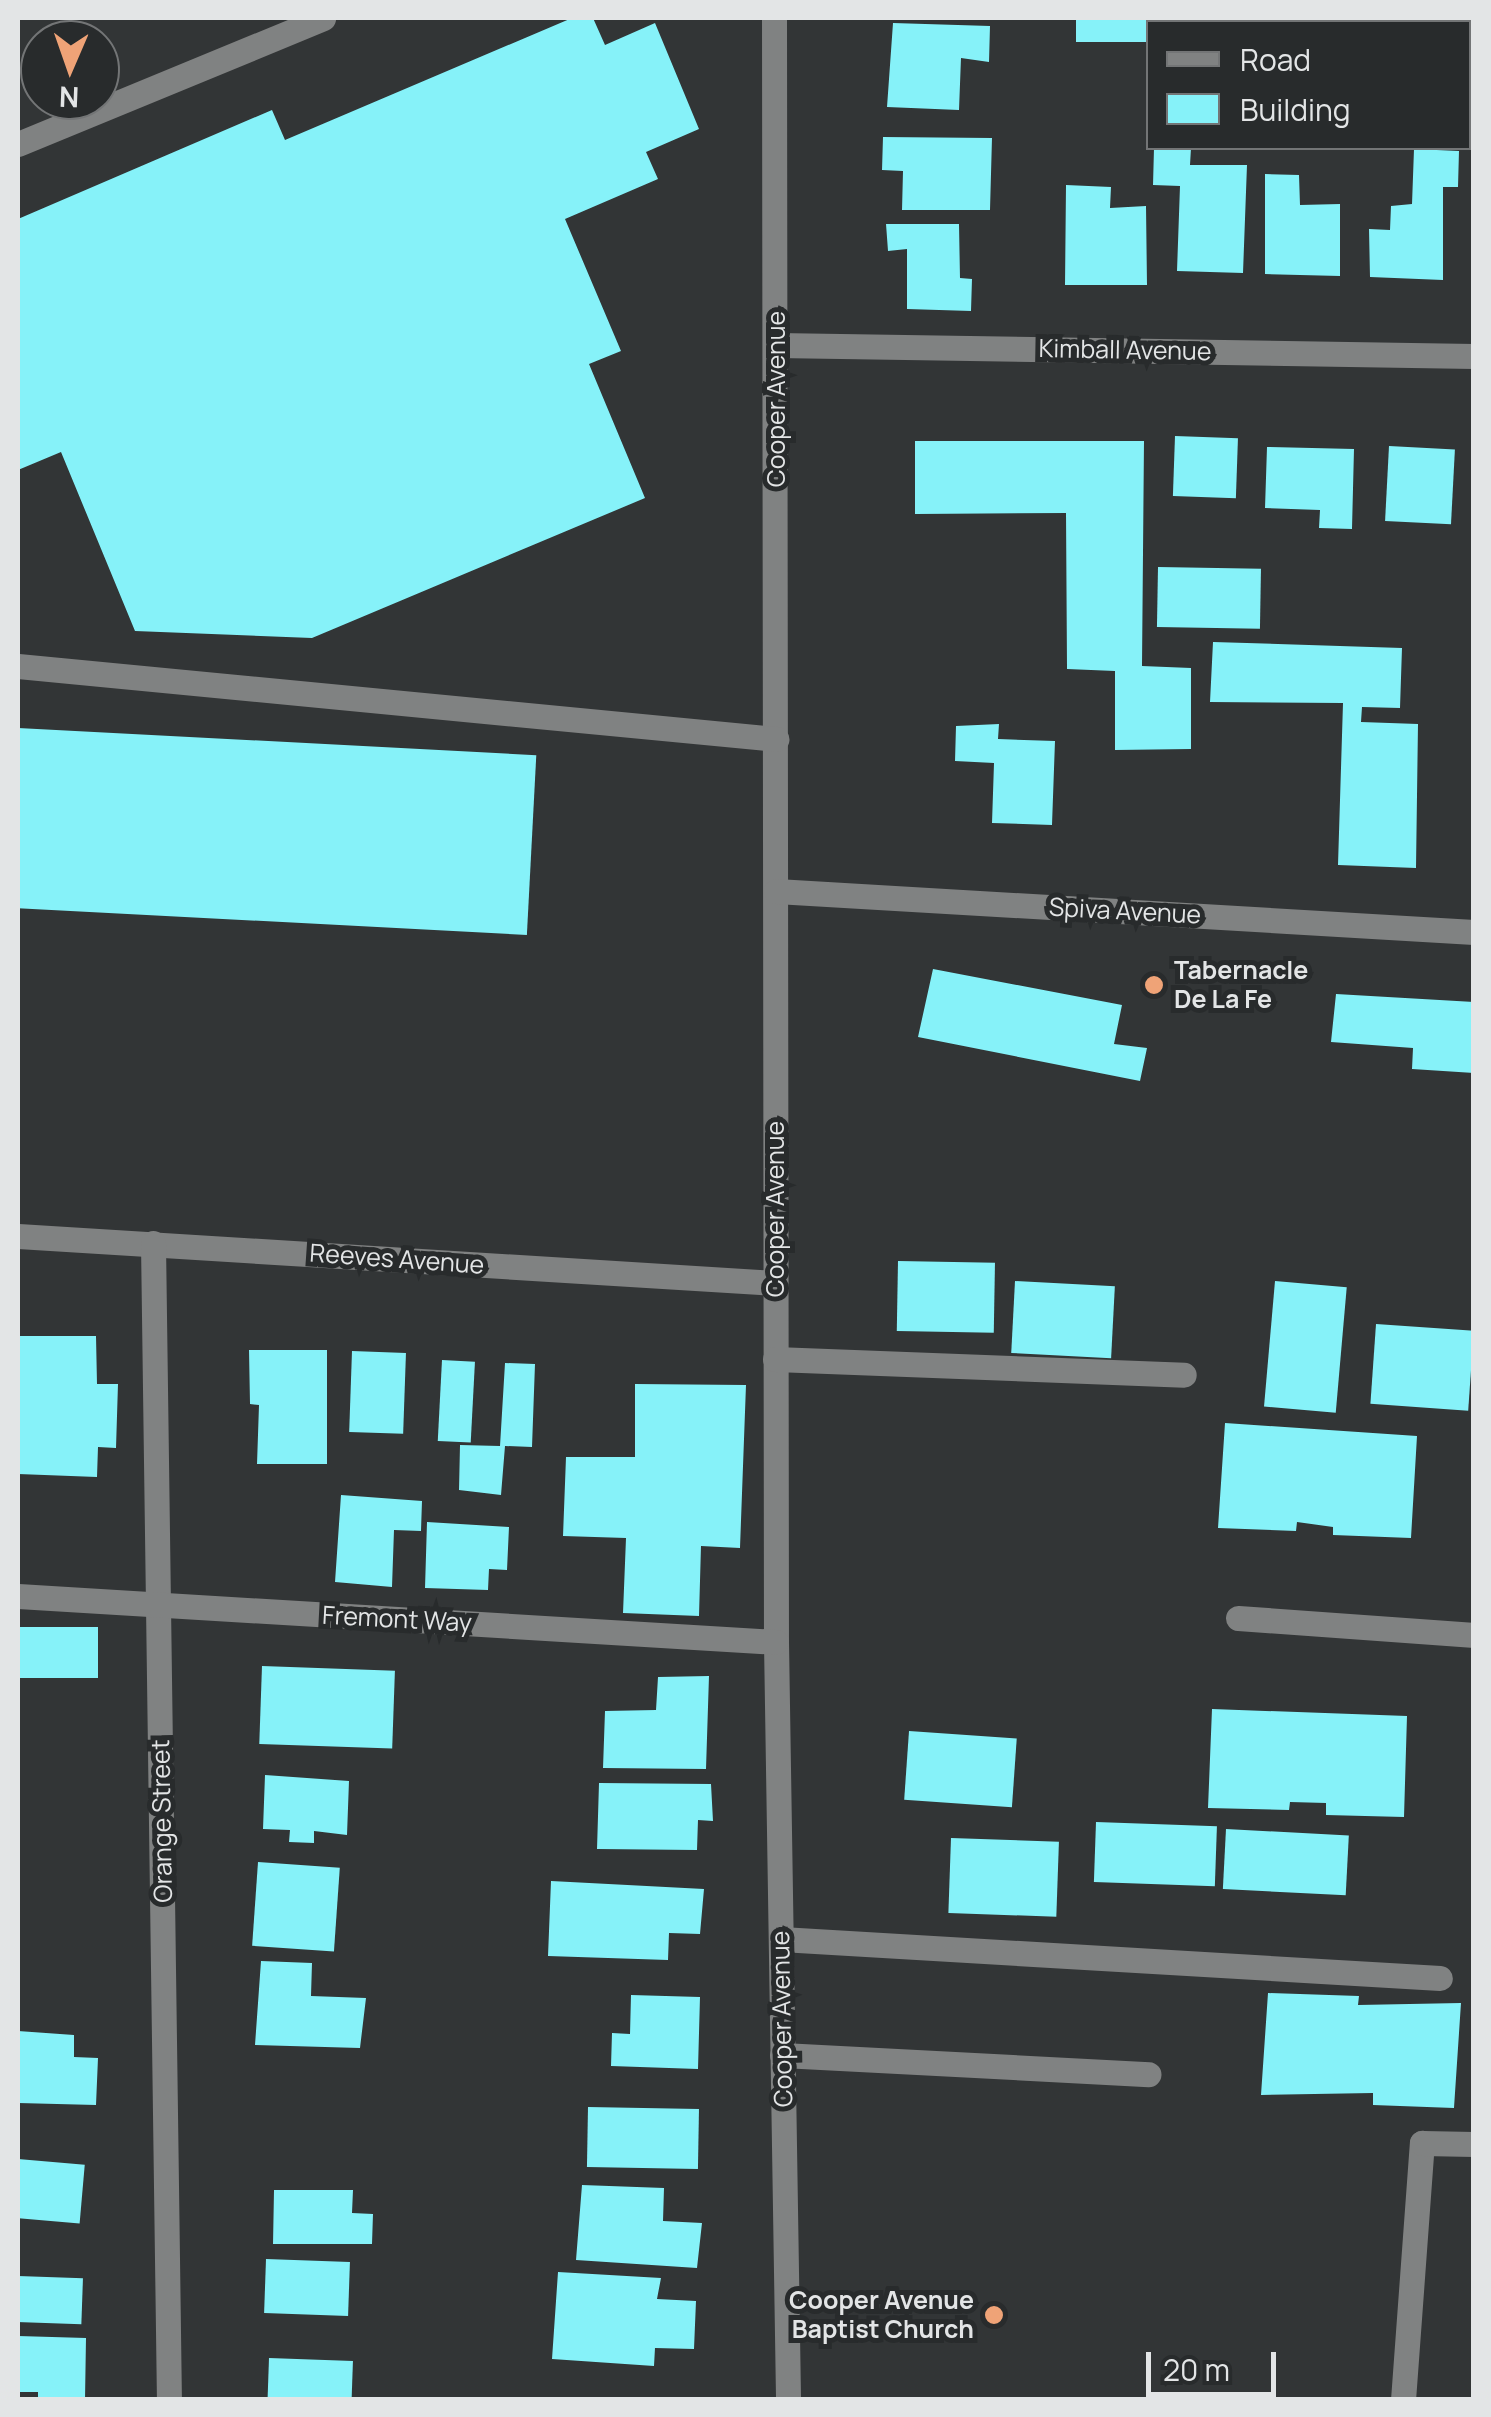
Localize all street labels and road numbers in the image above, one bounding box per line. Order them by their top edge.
street label: Cooper Avenue [761,311,791,487]
street label: Kimball Avenue [1038,333,1212,367]
street label: Spiva Avenue [1048,892,1202,930]
street label: Cooper Avenue [760,1121,790,1297]
street label: Reeves Avenue [309,1238,485,1280]
street label: Fremont Way [321,1600,473,1638]
street label: Orange Street [146,1739,178,1903]
street label: Cooper Avenue [765,1931,799,2107]

